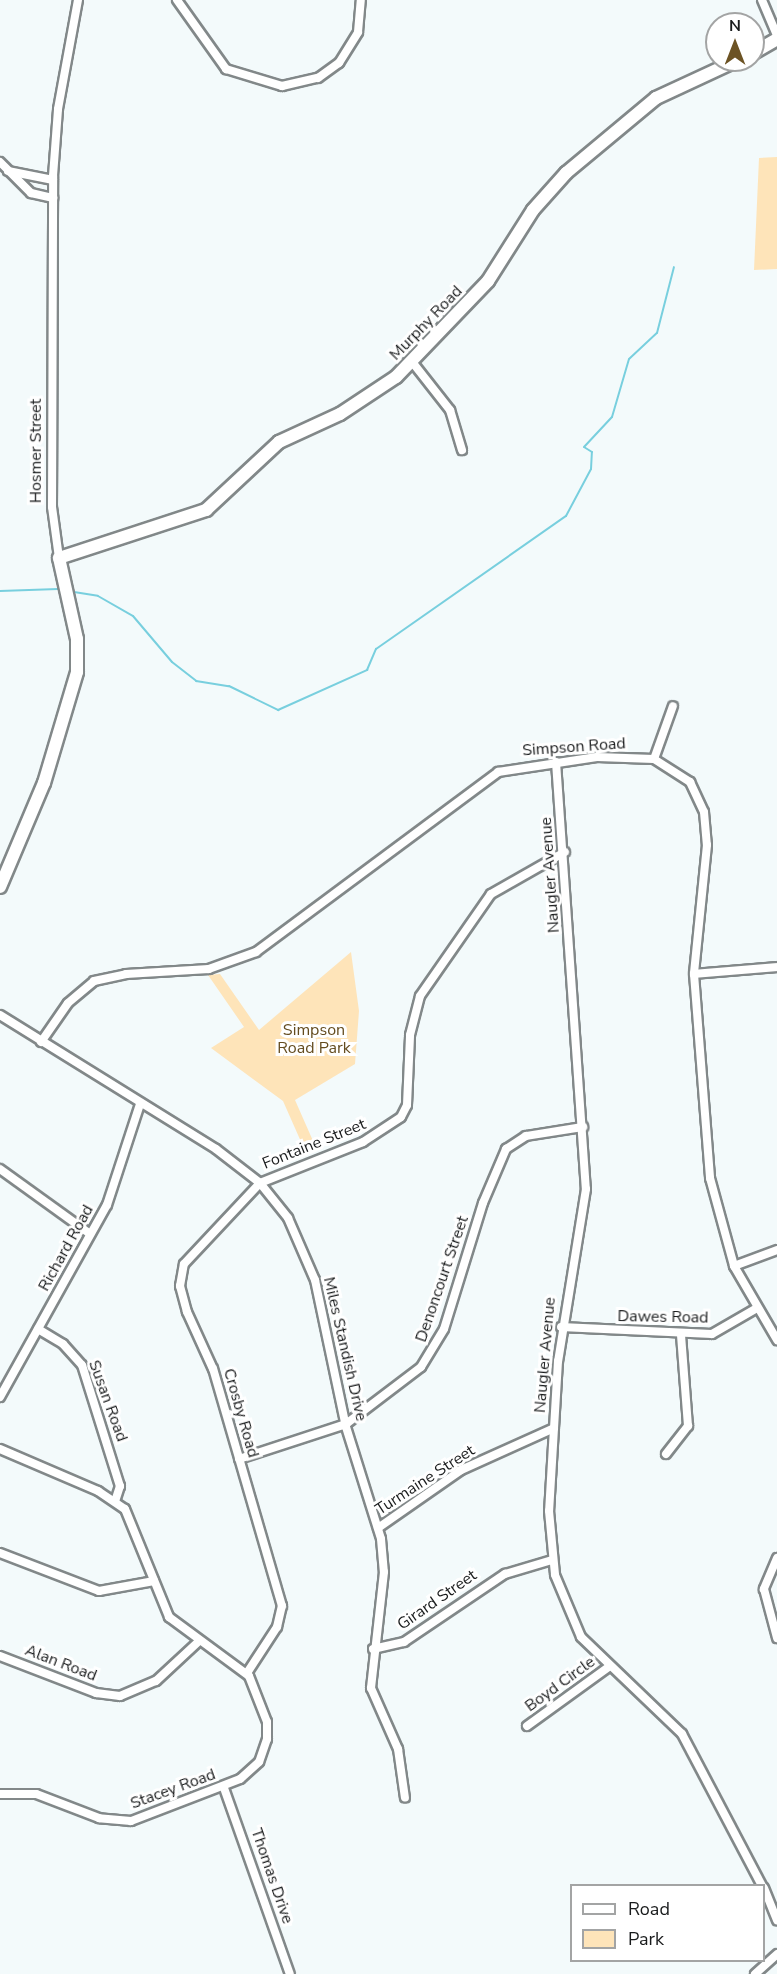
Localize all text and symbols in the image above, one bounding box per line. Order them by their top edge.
north arrow [705,12,765,72]
text: N [729,15,741,37]
street label: Murphy Road [386,282,466,364]
street label: Hosmer Street [26,399,46,503]
street label: Simpson Road [522,734,626,760]
street label: Naugler Avenue [536,816,564,934]
park label: Simpson Road Park [277,1020,351,1058]
street label: Fontaine Street [260,1115,368,1173]
street label: Richard Road [34,1202,98,1294]
street label: Denoncourt Street [411,1213,473,1345]
street label: Miles Standish Drive [319,1275,371,1423]
street label: Naugler Avenue [530,1296,560,1414]
street label: Dawes Road [617,1307,709,1327]
street label: Susan Road [84,1358,132,1444]
street label: Crosby Road [219,1366,263,1460]
street label: Turmaine Street [372,1441,478,1519]
street label: Girard Street [394,1566,480,1634]
street label: Alan Road [22,1641,100,1685]
street label: Boyd Circle [521,1652,599,1716]
street label: Stacey Road [128,1765,218,1813]
street label: Thomas Drive [247,1826,297,1926]
legend [570,1884,765,1962]
text: Road [628,1897,670,1921]
text: Park [628,1927,664,1951]

